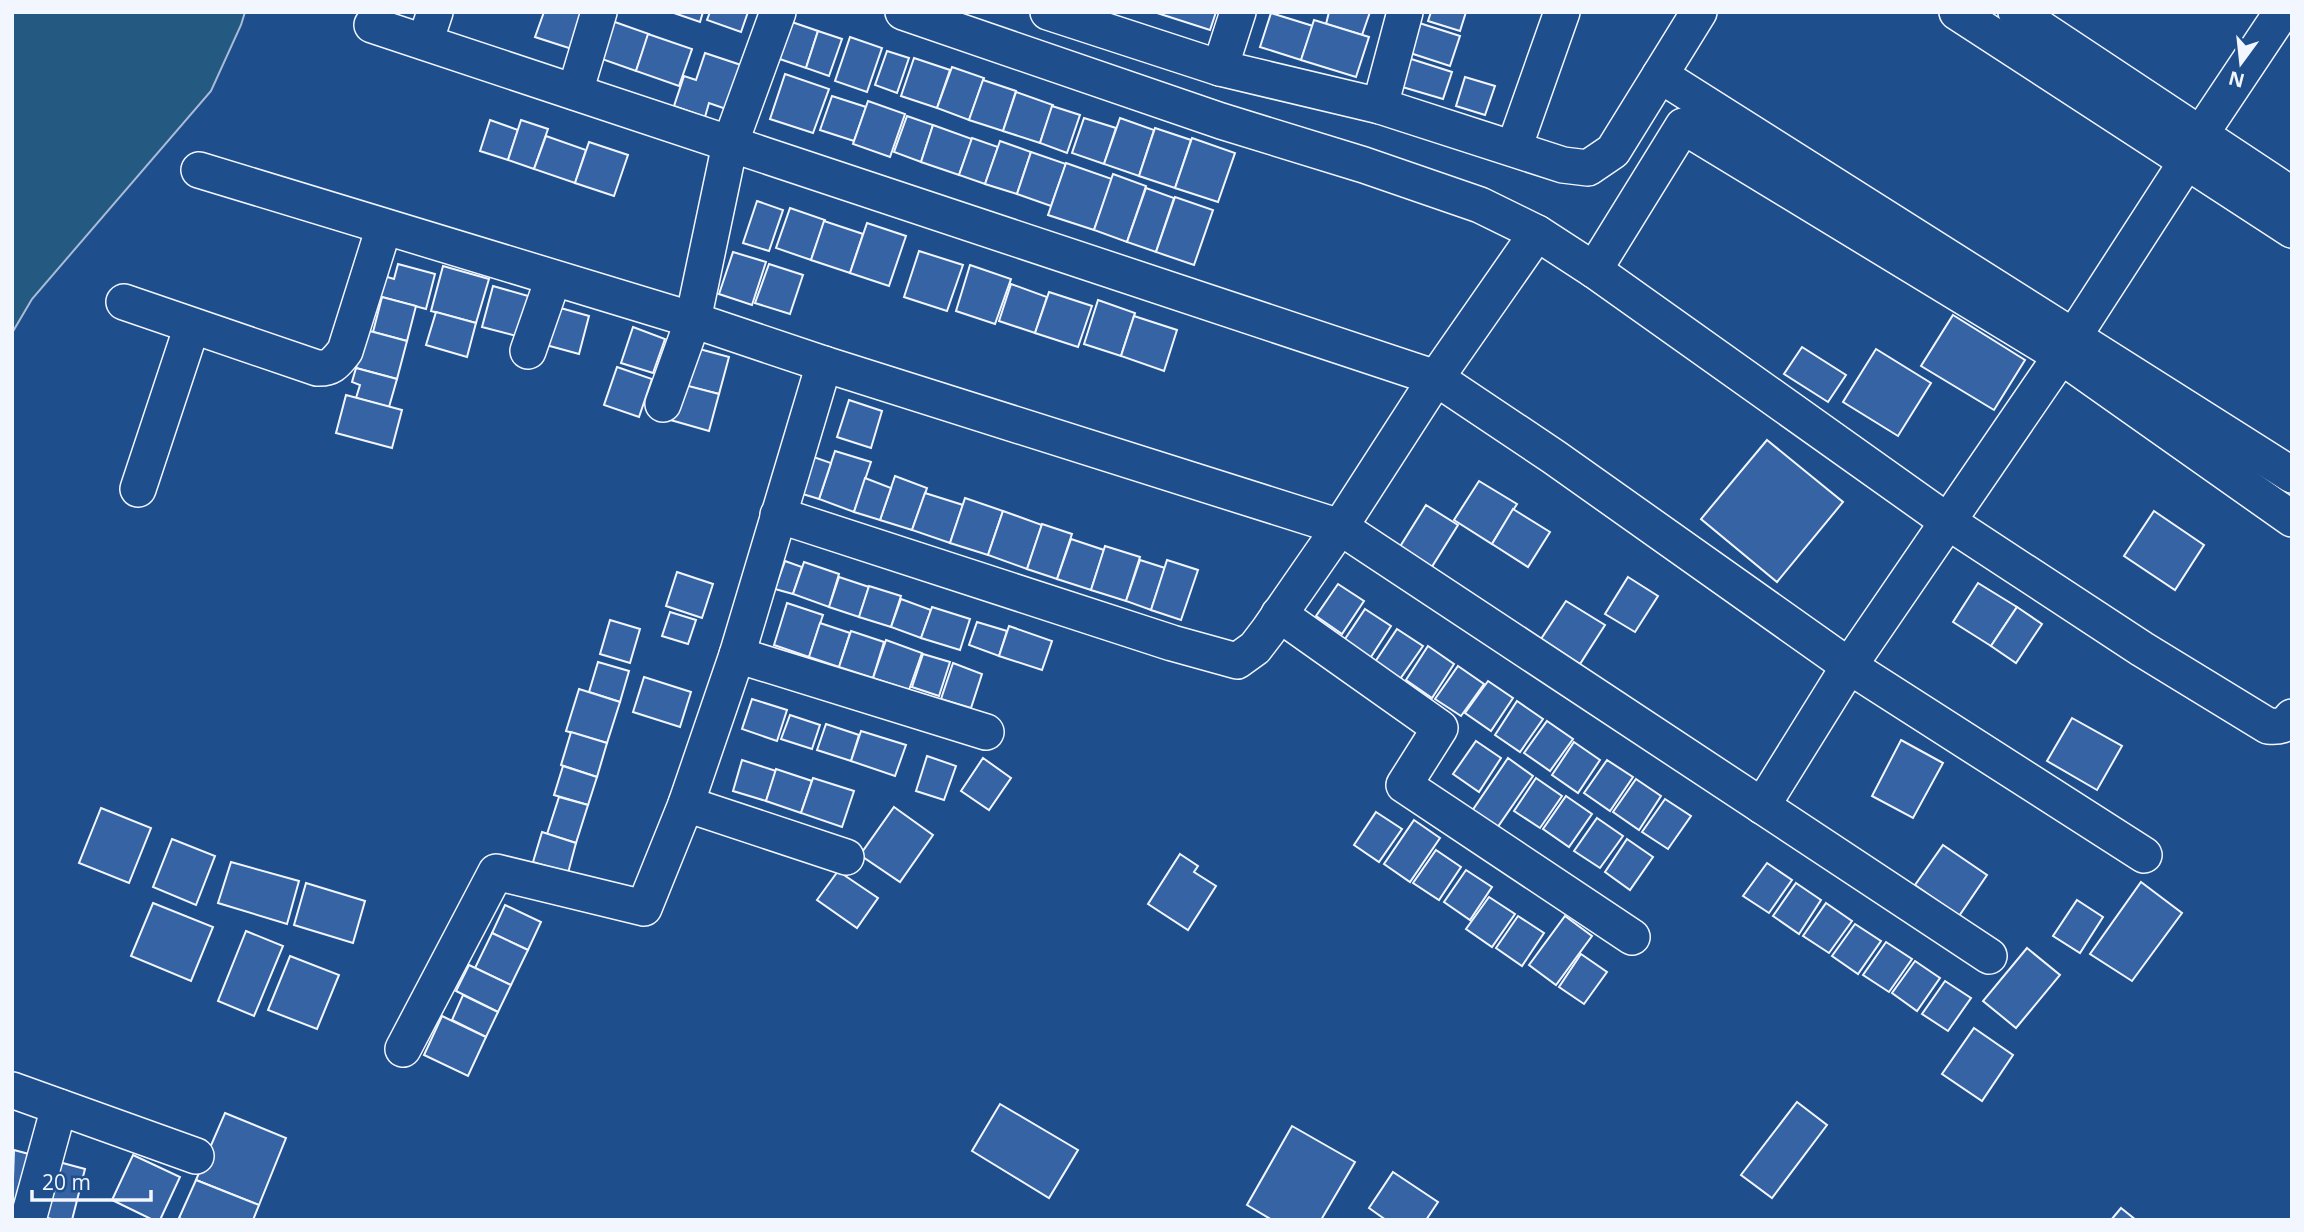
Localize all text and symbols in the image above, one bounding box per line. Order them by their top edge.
north arrow [2206,28,2276,98]
text: N [2226,65,2247,94]
scale bar [32,1158,150,1202]
text: 20 m [42,1168,91,1196]

